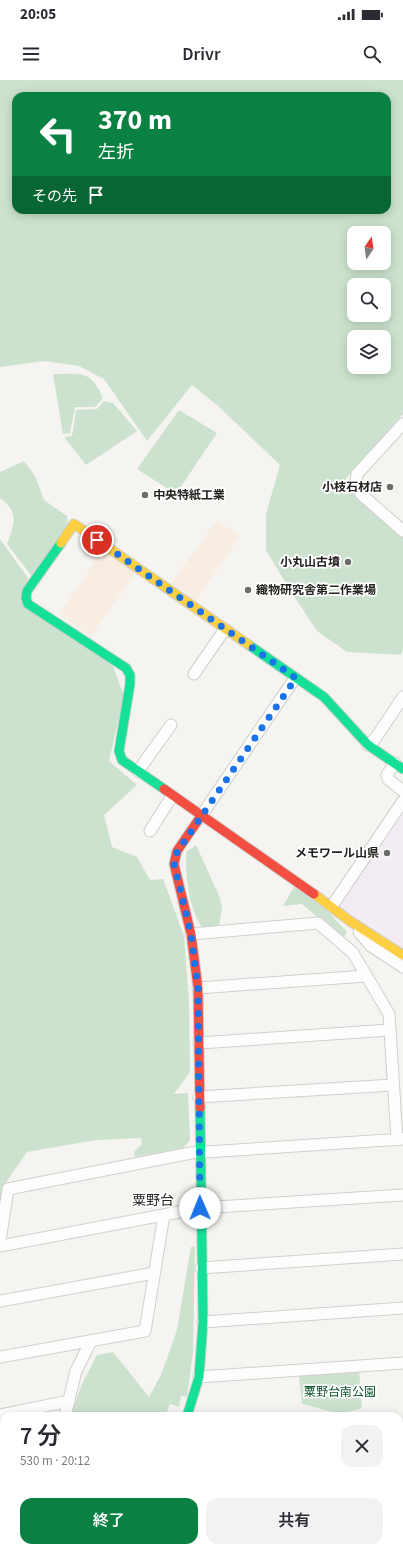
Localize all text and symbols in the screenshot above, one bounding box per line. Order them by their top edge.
text: 20:05 [20,4,56,25]
text: Drivr [182,42,221,67]
icon: menu [20,43,42,65]
icon: search [361,43,383,65]
text: 370 m [98,100,172,140]
icon: left [32,108,84,160]
text: 左折 [98,140,134,165]
icon: arrive [85,184,107,206]
text: その先 [32,186,77,207]
north arrow [347,226,391,270]
map controls [347,226,391,374]
button: search [347,278,391,322]
button: layers [347,330,391,374]
place label: 小枝石材店 [322,479,382,496]
marker: 小枝石材店 [385,482,395,492]
place label: 中央特紙工業 [153,487,225,504]
marker: 中央特紙工業 [140,490,150,500]
pin [80,523,114,557]
icon: arrive [86,529,108,551]
place label: 小丸山古墳 [280,554,340,571]
marker: 小丸山古墳 [343,557,353,567]
place label: 織物研究舎第二作業場 [256,582,376,599]
marker: 織物研究舎第二作業場 [243,585,253,595]
place label: メモワール山県 [295,845,379,862]
marker: メモワール山県 [382,848,392,858]
position arrow [179,1187,221,1229]
district label: 粟野台 [132,1191,174,1211]
park label: 粟野台南公園 [304,1384,376,1401]
text: 7 分 [20,1419,61,1454]
button: close [341,1425,383,1467]
text: 530 m · 20:12 [20,1452,90,1470]
button: 終了 [20,1498,198,1544]
button: 共有 [206,1498,383,1544]

